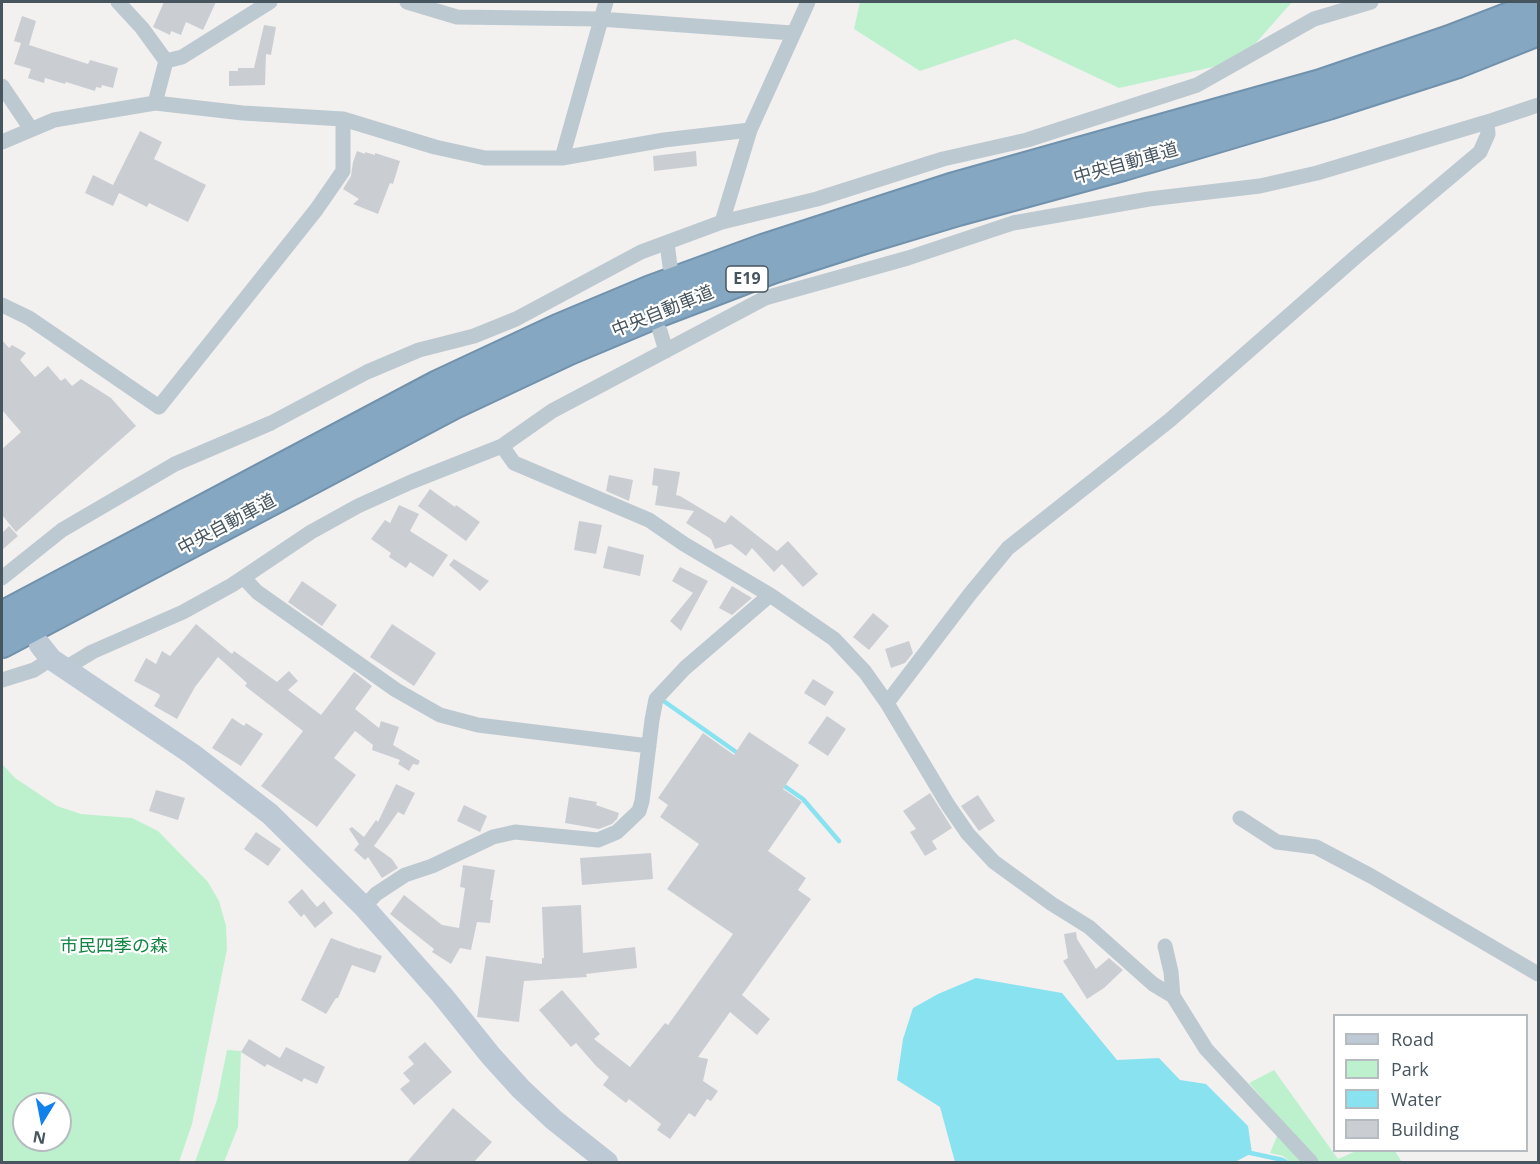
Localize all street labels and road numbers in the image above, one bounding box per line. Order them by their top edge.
street label: 中央自動車道 [1071,139,1181,189]
road number: E19 [726,266,768,292]
street label: 中央自動車道 [609,282,717,342]
street label: 中央自動車道 [174,490,280,560]

